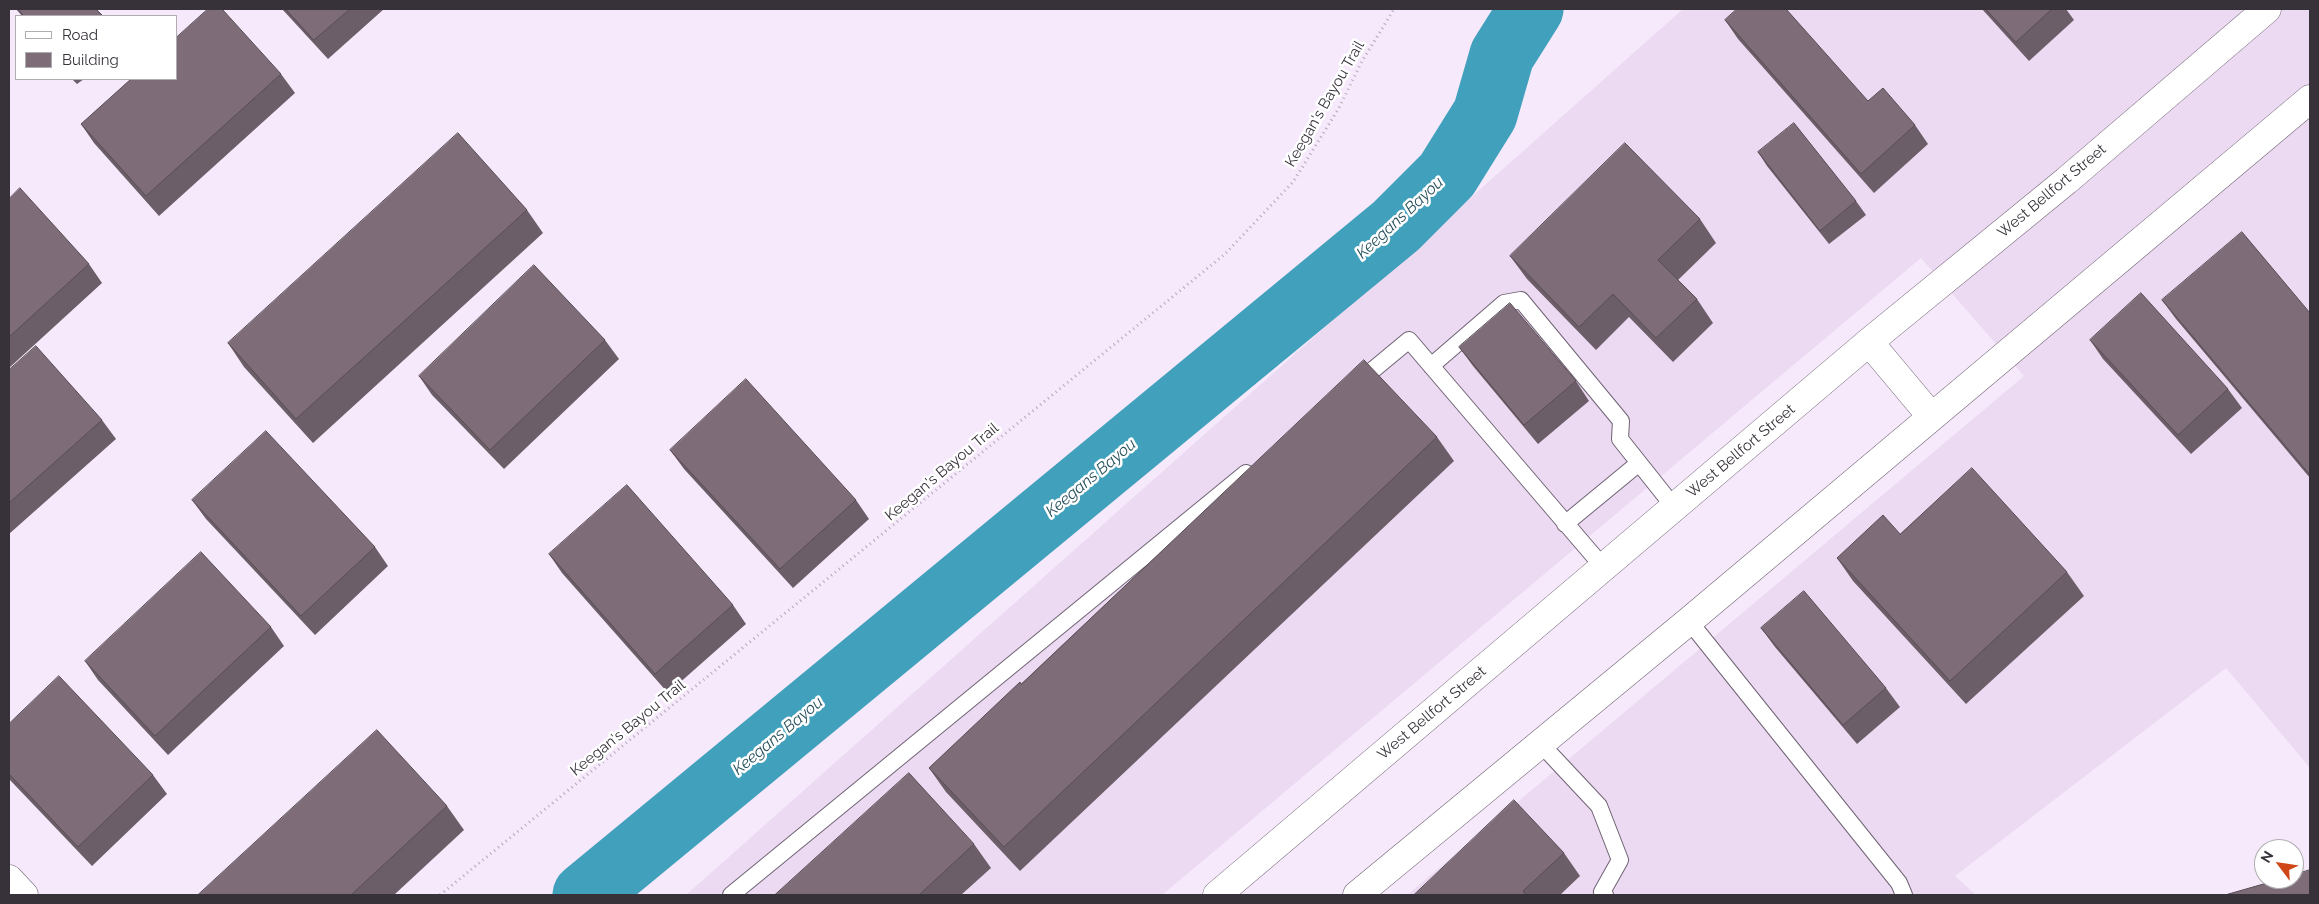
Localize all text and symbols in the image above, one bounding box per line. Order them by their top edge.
legend [15,15,178,80]
text: Road [62,26,98,44]
street label: Keegan's Bayou Trail [1282,38,1368,170]
text: Building [62,51,119,69]
street label: West Bellfort Street [1994,140,2110,242]
water label: Keegans Bayou [1353,173,1447,263]
street label: West Bellfort Street [1683,400,1799,502]
street label: Keegan's Bayou Trail [882,419,1002,525]
water label: Keegans Bayou [1042,435,1140,521]
street label: West Bellfort Street [1374,662,1490,764]
street label: Keegan's Bayou Trail [567,676,689,780]
water label: Keegans Bayou [729,693,827,779]
north arrow [2254,839,2304,889]
text: N [2257,848,2277,865]

